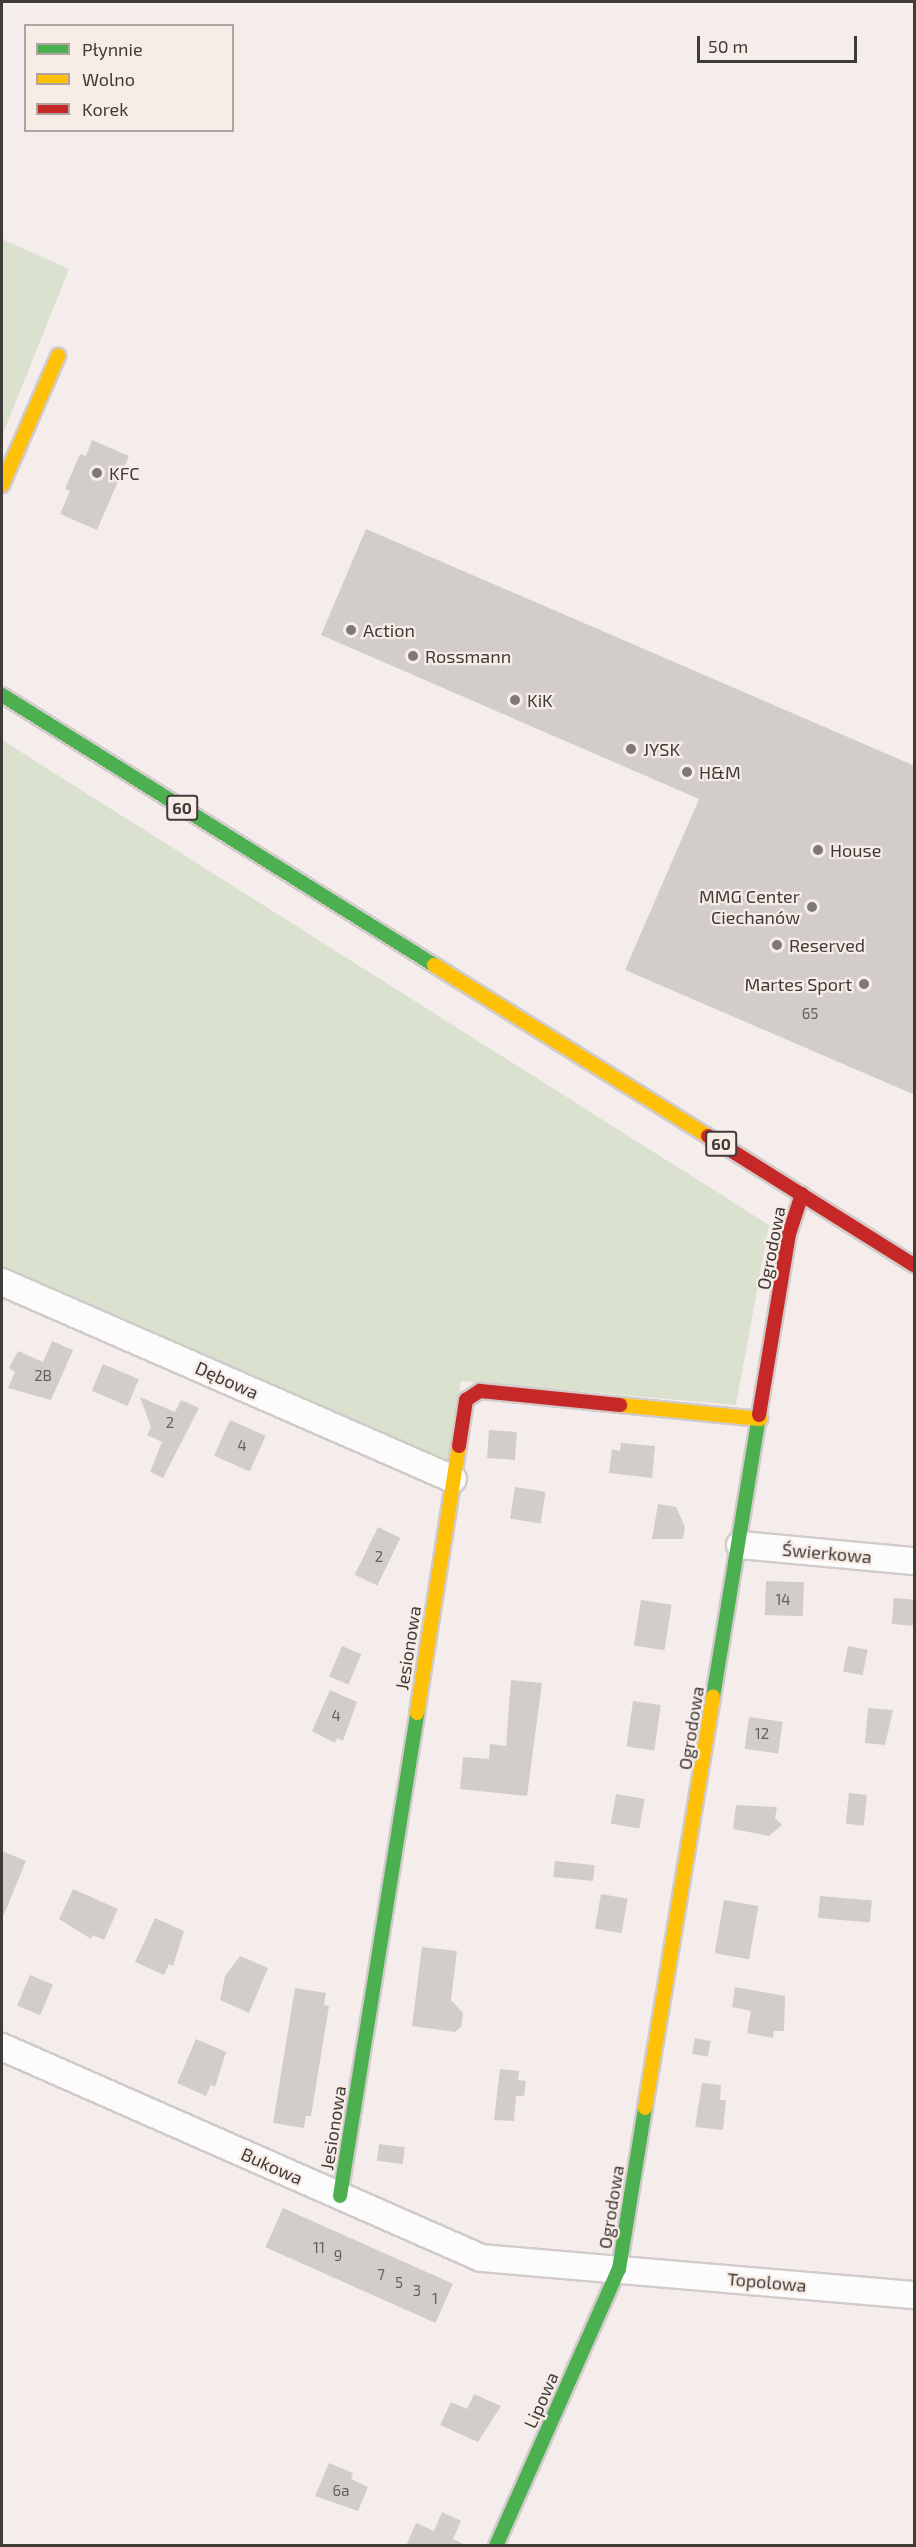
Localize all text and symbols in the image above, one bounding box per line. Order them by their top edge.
legend [24,24,234,132]
scale bar [700,24,860,62]
text: 50 m [708,35,748,57]
text: Płynnie [82,38,143,60]
text: Wolno [82,68,135,90]
text: Korek [82,98,128,120]
place label: KFC [109,462,139,484]
marker: KFC [90,466,104,480]
place label: Action [363,619,415,641]
marker: Action [344,623,358,637]
place label: Rossmann [425,645,511,667]
marker: Rossmann [406,649,420,663]
place label: KiK [527,689,553,711]
marker: KiK [508,693,522,707]
place label: JYSK [643,738,680,760]
marker: JYSK [624,742,638,756]
place label: H&M [699,761,741,783]
marker: H&M [680,765,694,779]
road number: 60 [166,795,198,821]
place label: House [830,839,881,861]
marker: House [811,843,825,857]
place label: MMG Center Ciechanów [699,886,800,928]
marker: MMG Center Ciechanów [805,900,819,914]
place label: Reserved [789,934,865,956]
marker: Reserved [770,938,784,952]
place label: Martes Sport [745,973,852,995]
marker: Martes Sport [857,977,871,991]
house number: 65 [802,1005,818,1023]
road number: 60 [704,1131,738,1157]
street label: Ogrodowa [752,1205,790,1291]
street label: Dębowa [192,1357,262,1403]
house number: 2B [34,1367,52,1385]
house number: 2 [166,1414,174,1432]
house number: 4 [237,1437,247,1455]
street label: Świerkowa [781,1538,873,1568]
house number: 2 [375,1548,383,1566]
house number: 14 [775,1591,791,1609]
street label: Jesionowa [391,1604,425,1692]
street label: Ogrodowa [674,1685,708,1771]
house number: 4 [331,1707,341,1725]
house number: 12 [755,1725,769,1743]
street label: Jesionowa [316,2084,350,2172]
street label: Bukowa [238,2143,306,2189]
street label: Ogrodowa [594,2164,628,2250]
house number: 11 [313,2239,325,2257]
house number: 9 [334,2247,342,2265]
house number: 7 [377,2266,385,2284]
street label: Topolowa [726,2268,808,2296]
house number: 5 [395,2274,403,2292]
house number: 3 [413,2282,421,2300]
house number: 1 [432,2290,438,2308]
street label: Lipowa [519,2369,563,2431]
house number: 6a [333,2482,349,2500]

